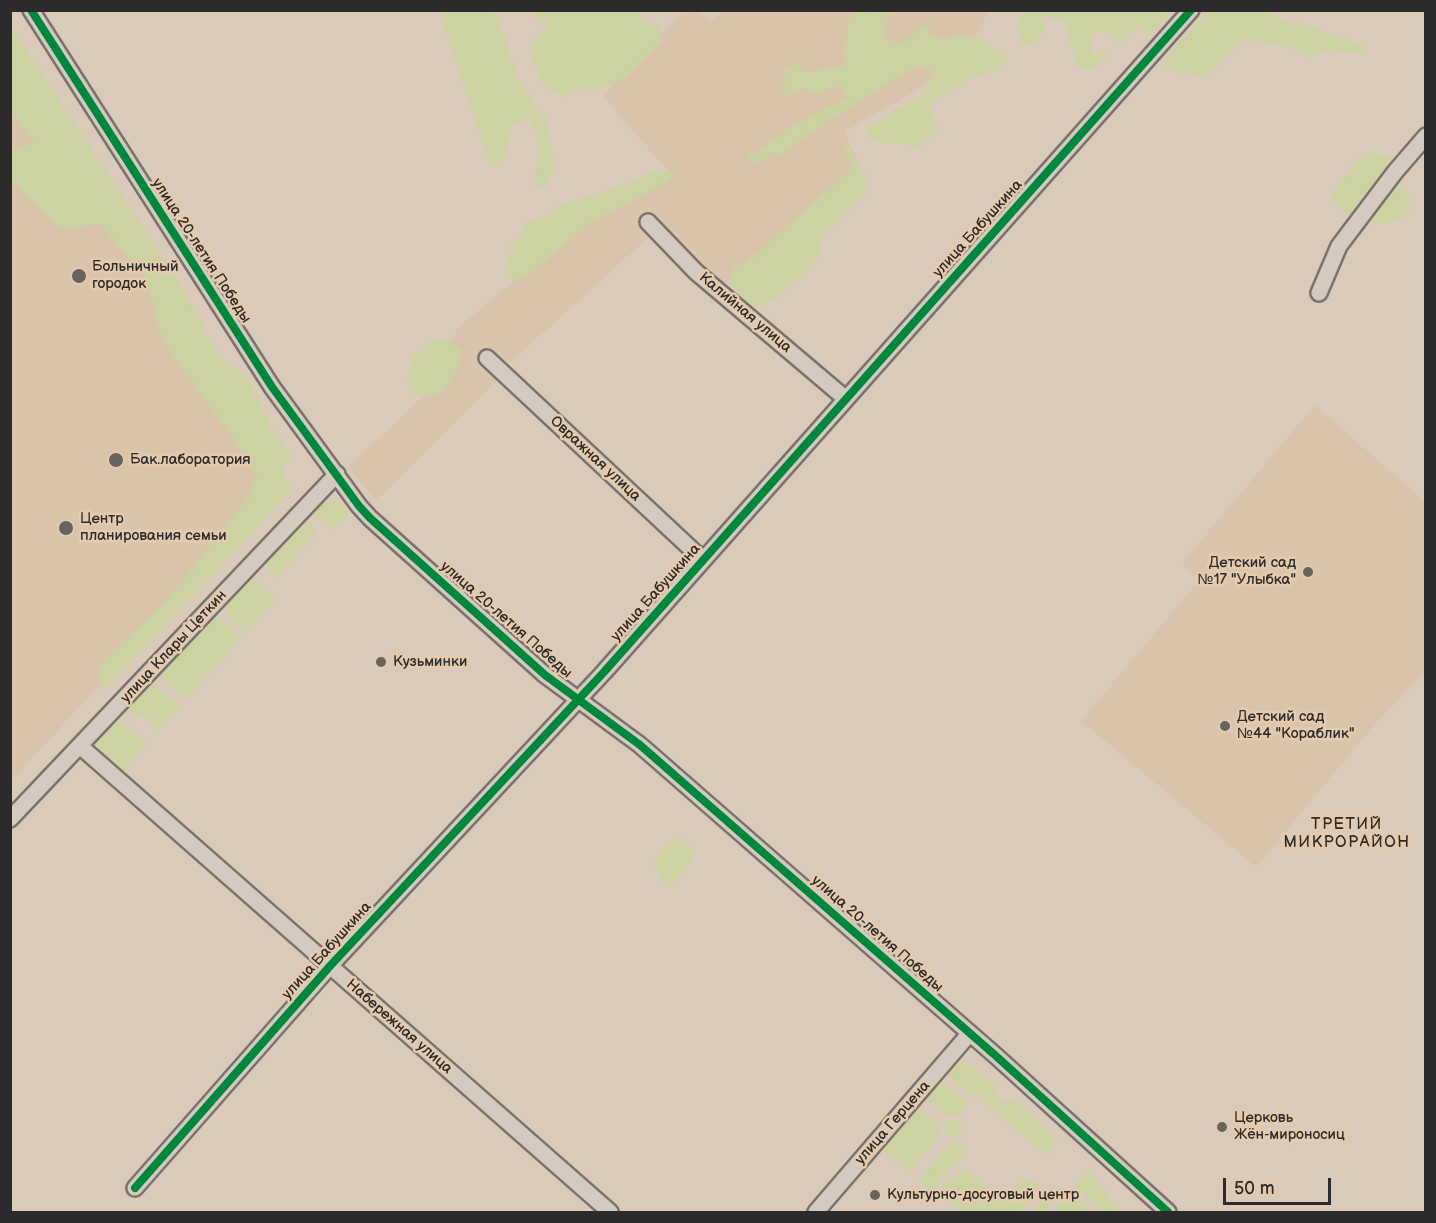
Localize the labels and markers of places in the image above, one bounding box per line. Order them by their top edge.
place label: Больничный городок [92,258,178,293]
marker: Больничный городок [70,267,88,285]
marker: Бак.лаборатория [107,451,125,469]
place label: Бак.лаборатория [130,451,251,469]
place label: Центр планирования семьи [80,510,227,545]
marker: Центр планирования семьи [57,519,75,537]
place label: Детский сад №17 "Улыбка" [1198,554,1296,589]
marker: Детский сад №17 "Улыбка" [1301,565,1315,579]
place label: Кузьминки [393,653,467,671]
marker: Кузьминки [374,655,388,669]
place label: Детский сад №44 "Кораблик" [1237,708,1355,743]
marker: Детский сад №44 "Кораблик" [1218,719,1232,733]
place label: Церковь Жён-мироносиц [1234,1109,1345,1144]
marker: Церковь Жён-мироносиц [1215,1120,1229,1134]
place label: Культурно-досуговый центр [887,1186,1079,1204]
marker: Культурно-досуговый центр [868,1188,882,1202]

